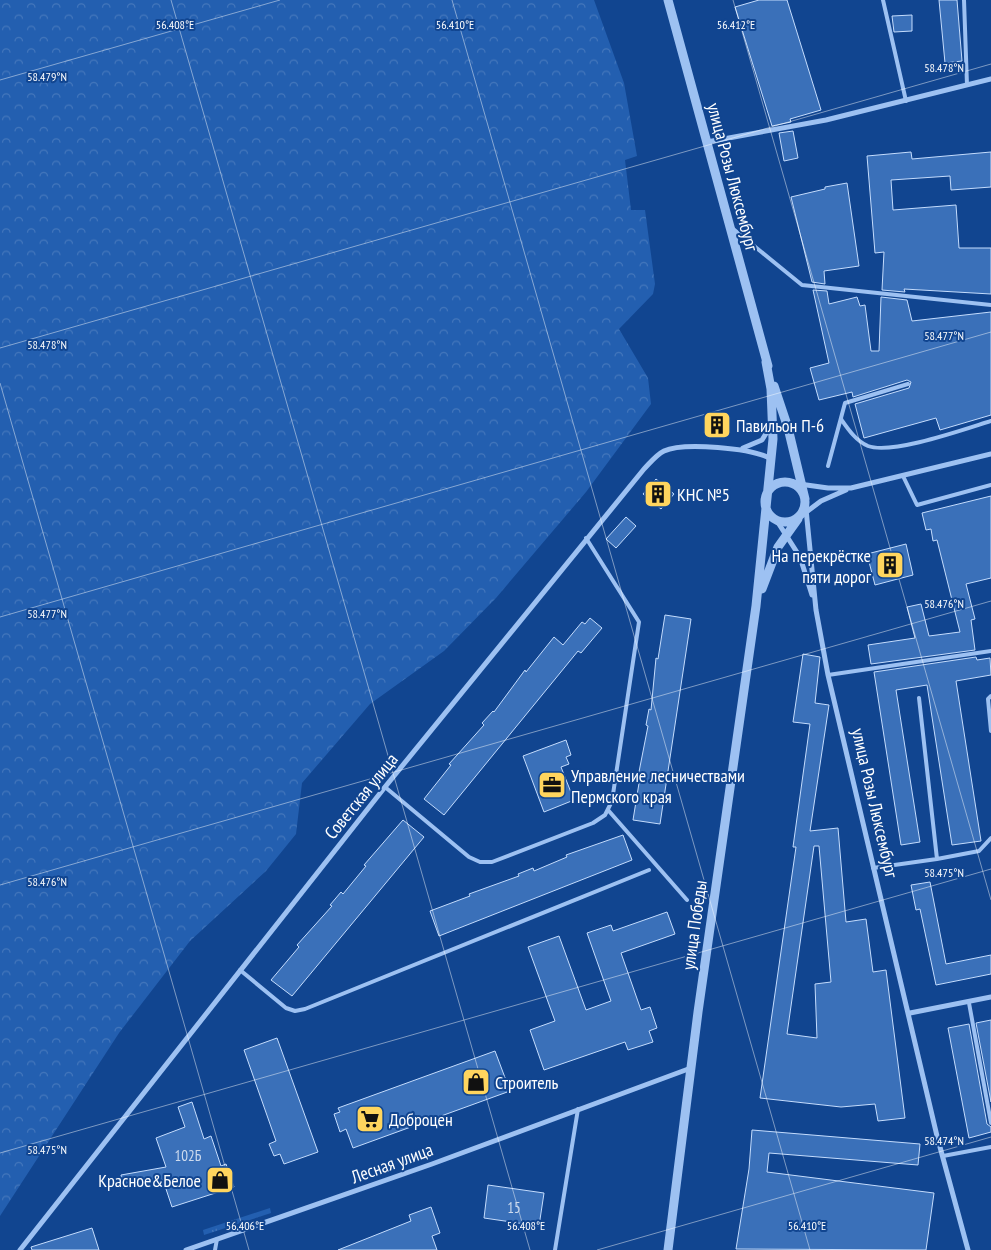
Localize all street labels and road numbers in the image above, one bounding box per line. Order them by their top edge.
street label: улица Розы Люксембург [702,100,764,254]
street label: улица Розы Люксембург [847,726,904,881]
street label: Советская улица [319,748,403,844]
street label: улица Победы [676,879,712,971]
street label: Лесная улица [347,1138,436,1189]

